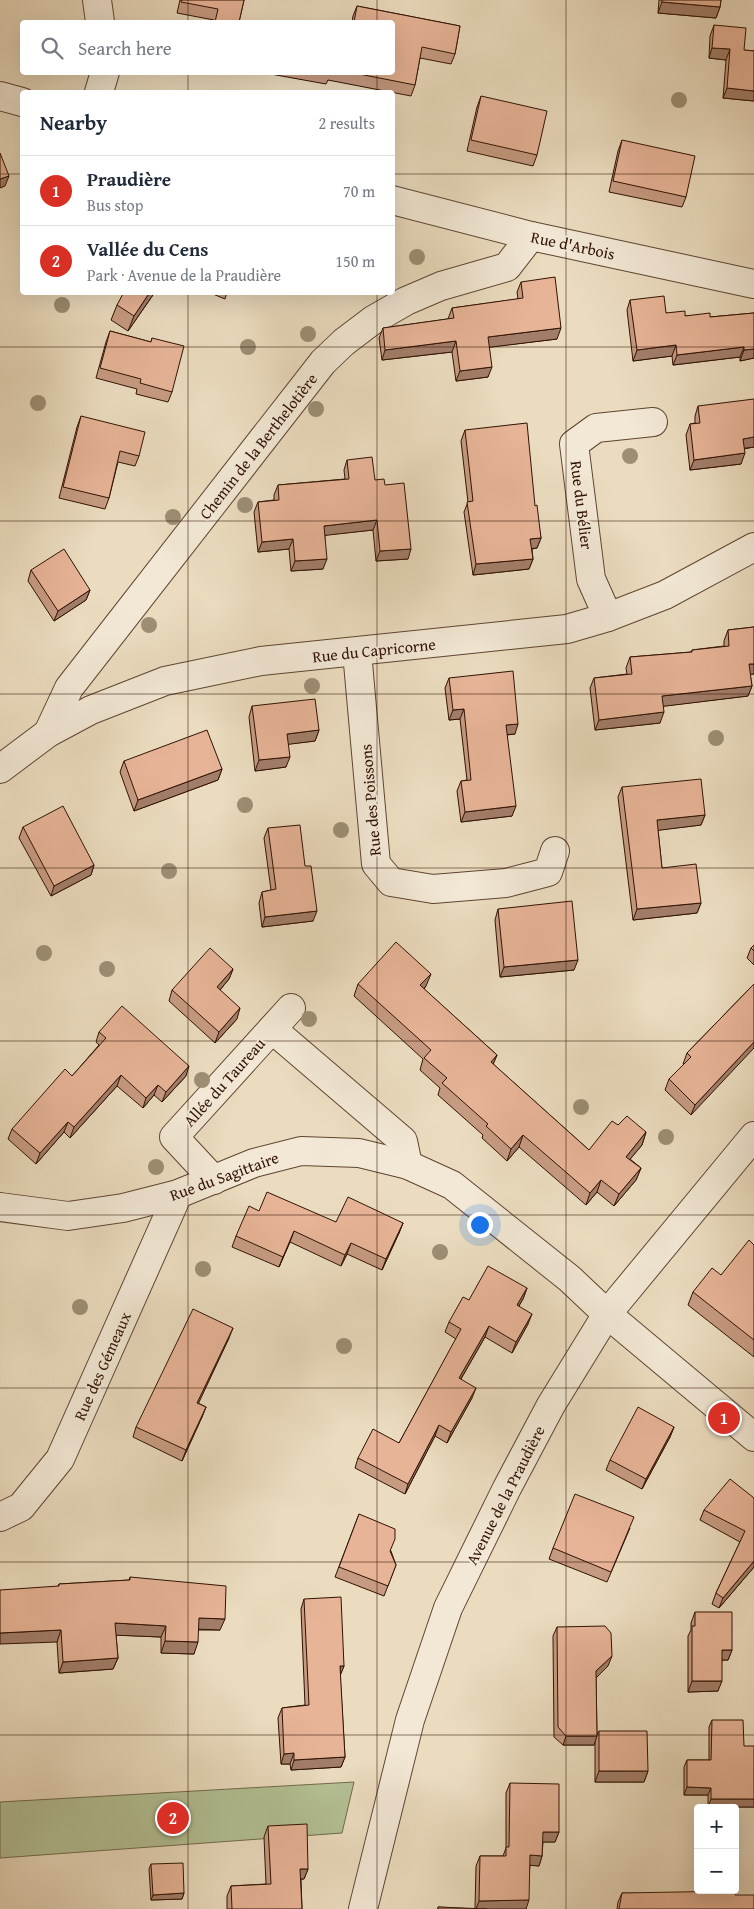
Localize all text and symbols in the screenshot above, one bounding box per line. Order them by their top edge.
search box [20,20,395,75]
icon: search [38,34,66,62]
text: Search here [78,34,172,62]
text: Nearby [40,107,107,138]
text: 2 results [318,111,375,135]
text: Praudière [87,165,171,193]
text: 1 [52,179,60,203]
text: 70 m [343,179,375,203]
text: Bus stop [87,193,143,217]
street label: Rue d'Arbois [529,224,617,266]
text: Vallée du Cens [87,235,208,263]
text: 2 [52,249,60,273]
text: 150 m [335,249,375,273]
text: Park · Avenue de la Praudière [87,263,281,287]
street label: Chemin de la Berthelotière [193,368,323,524]
street label: Rue du Bélier [565,459,599,551]
street label: Rue du Capricorne [311,632,437,668]
street label: Rue des Poissons [353,743,387,857]
street label: Allée du Taureau [177,1032,271,1132]
street label: Rue du Sagittaire [166,1145,282,1207]
your location [467,1212,493,1238]
street label: Rue des Gémeaux [67,1307,137,1424]
pin: 1 [708,1399,740,1437]
street label: Avenue de la Praudière [459,1421,551,1569]
pin: 2 [157,1799,189,1837]
map controls [694,1804,739,1894]
button: + [694,1804,739,1849]
button: − [694,1849,739,1894]

